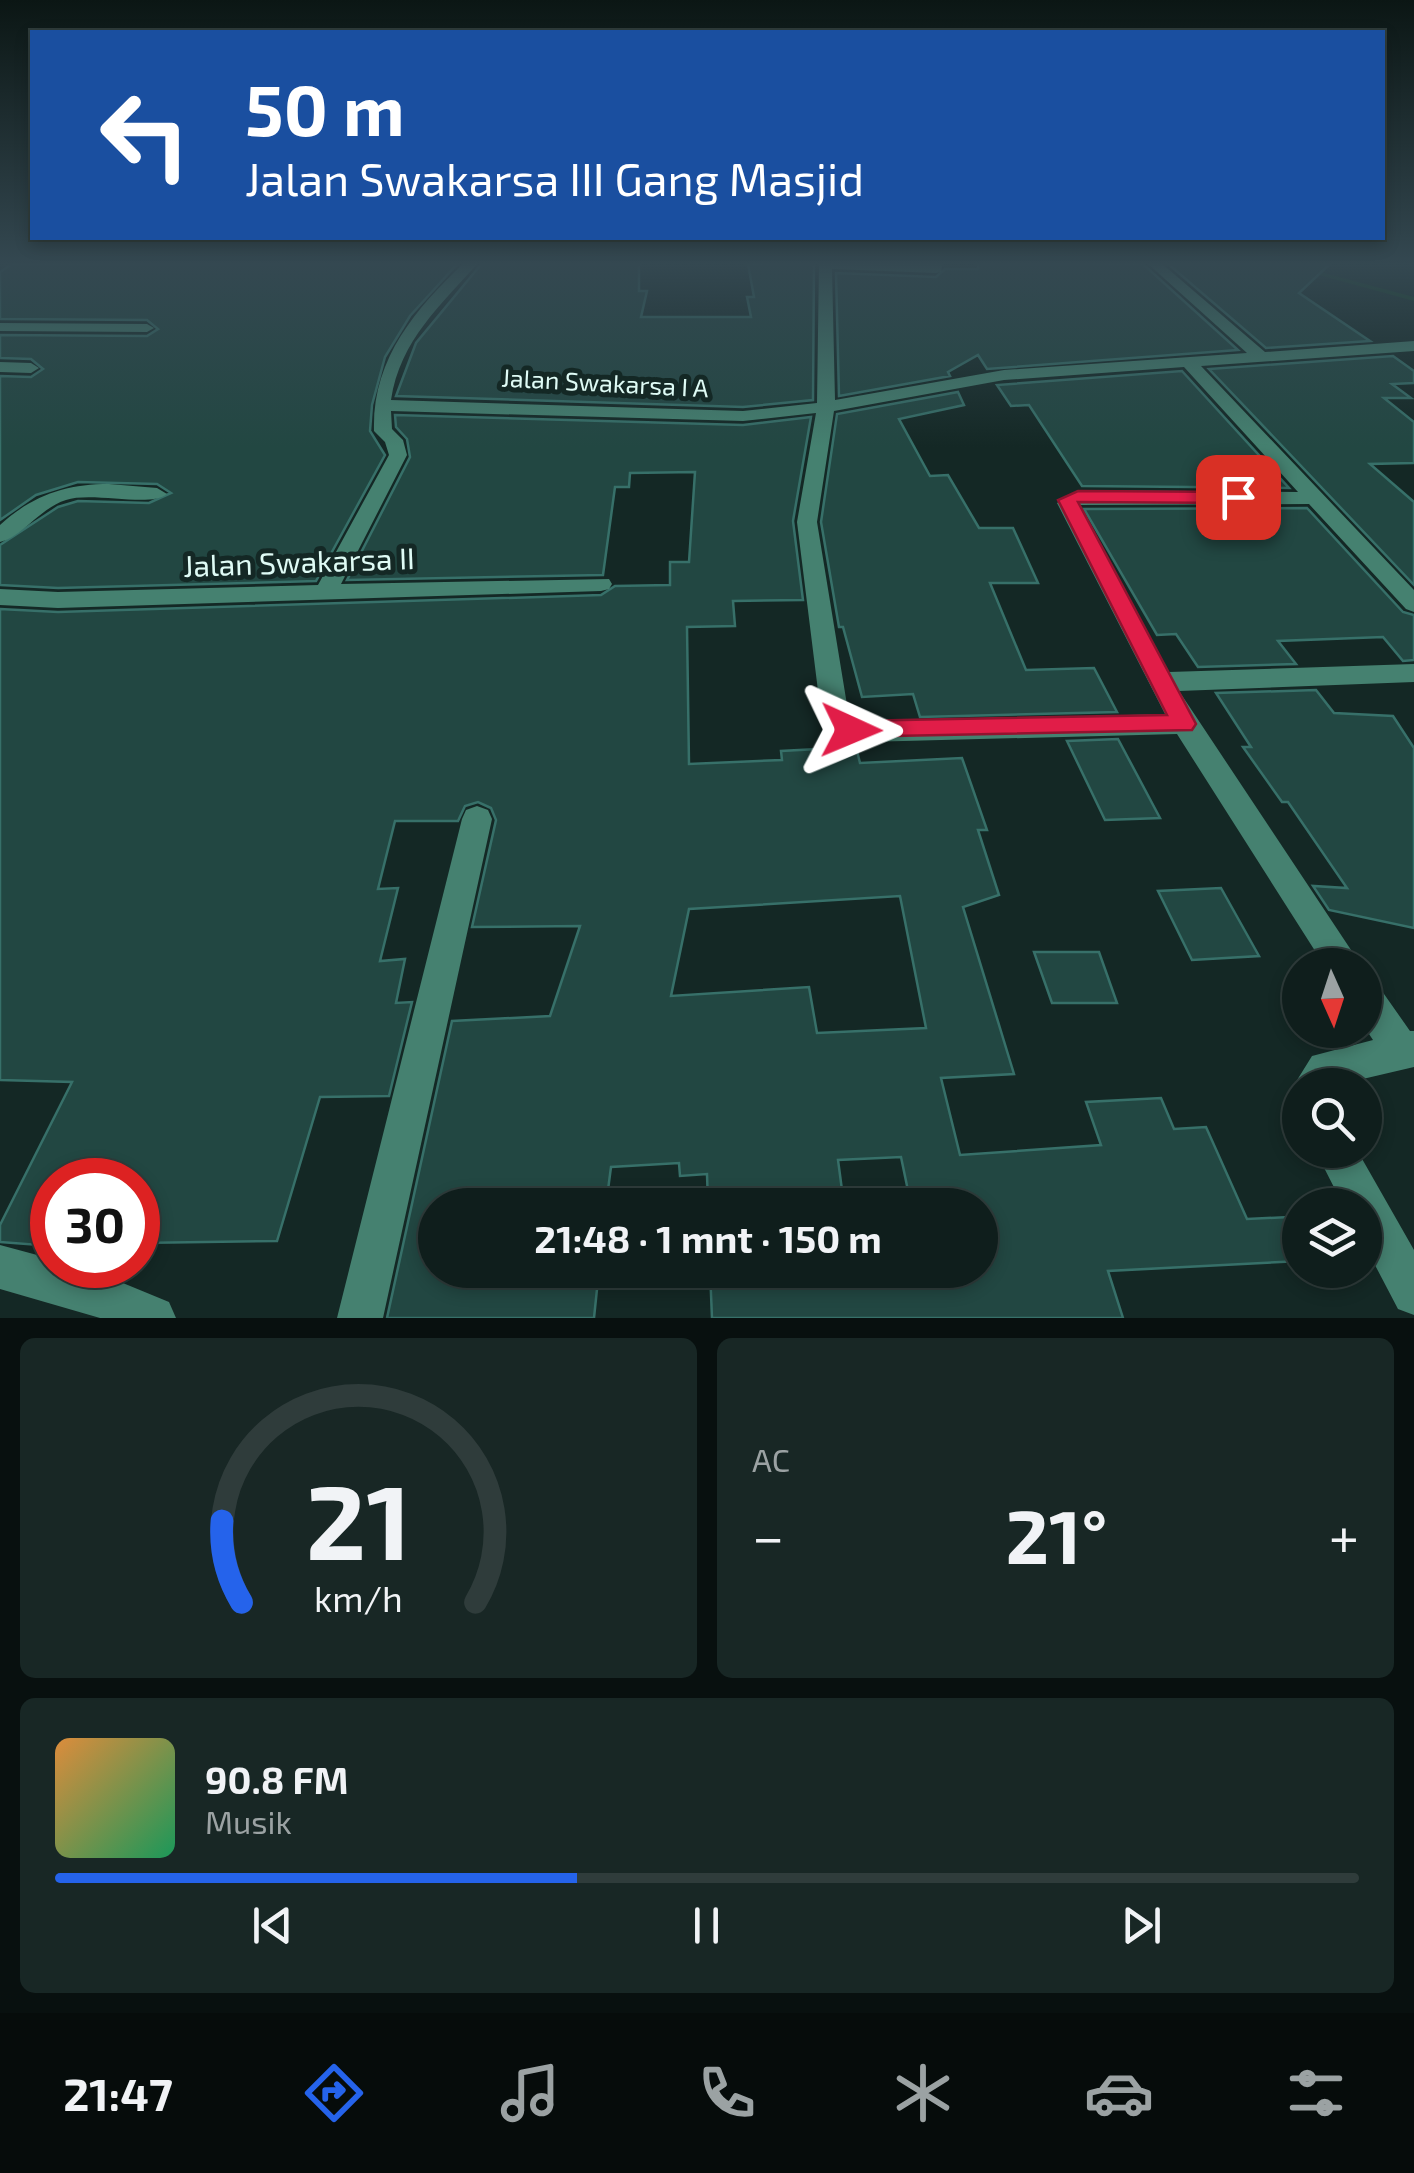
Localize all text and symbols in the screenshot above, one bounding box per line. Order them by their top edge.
text: 50 m [245,66,405,150]
icon: left [80,70,210,200]
text: Jalan Swakarsa III Gang Masjid [245,151,864,205]
street label: Jalan Swakarsa I A [501,362,710,402]
pin [1196,455,1281,540]
icon: arrive [1211,470,1266,525]
street label: Jalan Swakarsa II [182,539,415,583]
position arrow [799,678,903,782]
north arrow [1282,948,1382,1048]
map controls [1282,948,1382,1288]
button: search [1282,1068,1382,1168]
speed limit sign: 30 [30,1158,160,1288]
button: layers [1282,1188,1382,1288]
text: 21:48 · 1 mnt · 150 m [534,1215,882,1261]
text: AC [752,1440,790,1478]
text: 21 [306,1456,411,1581]
text: 21° [1006,1489,1107,1579]
text: − [752,1502,784,1568]
text: + [1329,1502,1359,1568]
text: km/h [314,1576,403,1619]
text: 90.8 FM [205,1756,349,1802]
text: Musik [205,1802,292,1840]
icon: previous [245,1898,300,1953]
icon: pause [679,1898,734,1953]
icon: next [1114,1898,1169,1953]
icon: directions [299,2058,369,2128]
icon: music [495,2058,565,2128]
icon: phone [692,2058,762,2128]
icon: climate [888,2058,958,2128]
icon: car [1084,2058,1154,2128]
icon: filters [1281,2058,1351,2128]
text: 21:47 [63,2066,173,2120]

